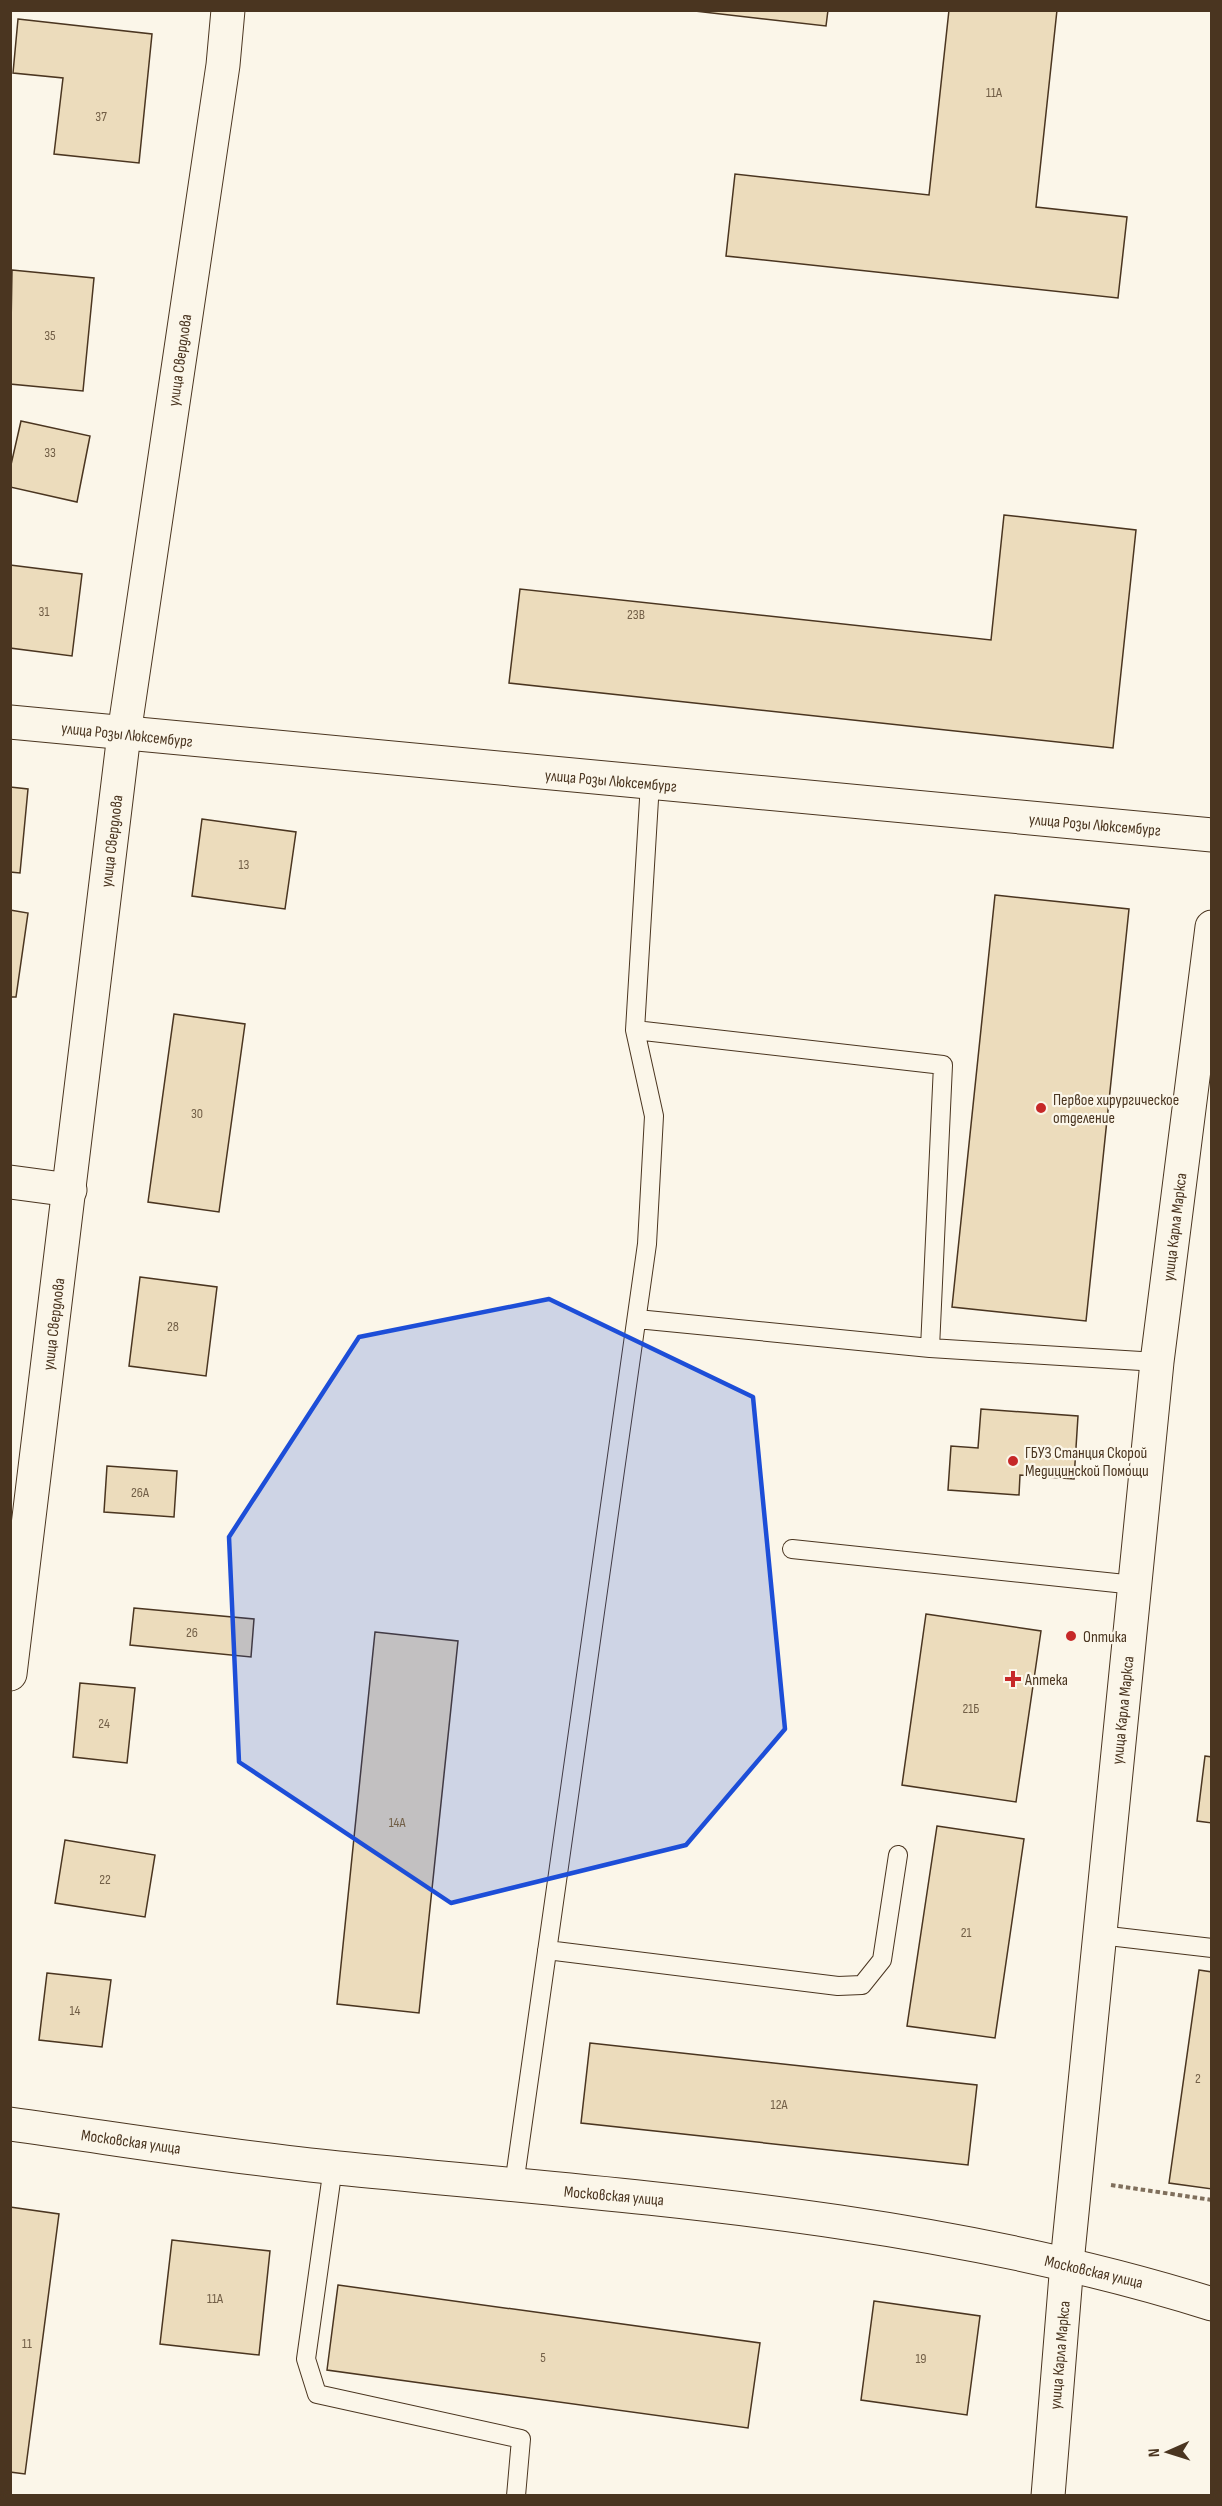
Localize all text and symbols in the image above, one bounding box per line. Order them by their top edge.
house number: 11А [986,84,1003,101]
house number: 37 [95,108,107,125]
street label: улица Свердлова [165,313,196,408]
house number: 35 [44,327,56,344]
house number: 33 [44,444,56,461]
house number: 31 [39,603,49,620]
house number: 23В [627,606,645,623]
street label: улица Розы Люксембург [60,719,194,752]
street label: улица Розы Люксембург [544,766,678,797]
street label: улица Свердлова [97,794,128,888]
street label: улица Розы Люксембург [1028,810,1162,841]
house number: 13 [239,856,250,873]
place label: Первое хирургическое отделение [1053,1091,1179,1128]
marker: Первое хирургическое отделение [1034,1101,1048,1115]
house number: 30 [191,1105,203,1122]
street label: улица Карла Маркса [1159,1172,1192,1282]
street label: улица Свердлова [39,1277,70,1371]
house number: 28 [167,1318,179,1335]
place label: ГБУЗ Станция Скорой Медицинской Помощи [1025,1444,1149,1481]
marker: ГБУЗ Станция Скорой Медицинской Помощи [1006,1454,1020,1468]
house number: 26А [131,1484,150,1501]
house number: 26 [186,1624,198,1641]
place label: Оптика [1083,1628,1127,1647]
marker: Оптика [1064,1629,1078,1643]
street label: улица Карла Маркса [1108,1655,1139,1765]
place label: Аптека [1024,1671,1068,1690]
marker: Аптека [1006,1672,1020,1686]
house number: 21Б [963,1700,979,1717]
house number: 24 [98,1715,110,1732]
house number: 14А [389,1814,406,1831]
house number: 22 [99,1871,111,1888]
house number: 21 [961,1924,971,1941]
house number: 14 [70,2002,81,2019]
house number: 2 [1195,2070,1201,2087]
house number: 12А [771,2096,788,2113]
street label: Московская улица [80,2126,182,2159]
street label: Московская улица [563,2183,665,2210]
street label: Московская улица [1043,2252,1145,2293]
house number: 11А [207,2290,224,2307]
street label: улица Карла Маркса [1046,2300,1075,2410]
house number: 11 [22,2335,32,2352]
house number: 5 [540,2349,546,2366]
house number: 19 [915,2350,927,2367]
north arrow [1138,2422,1198,2482]
text: N [1145,2448,1164,2457]

